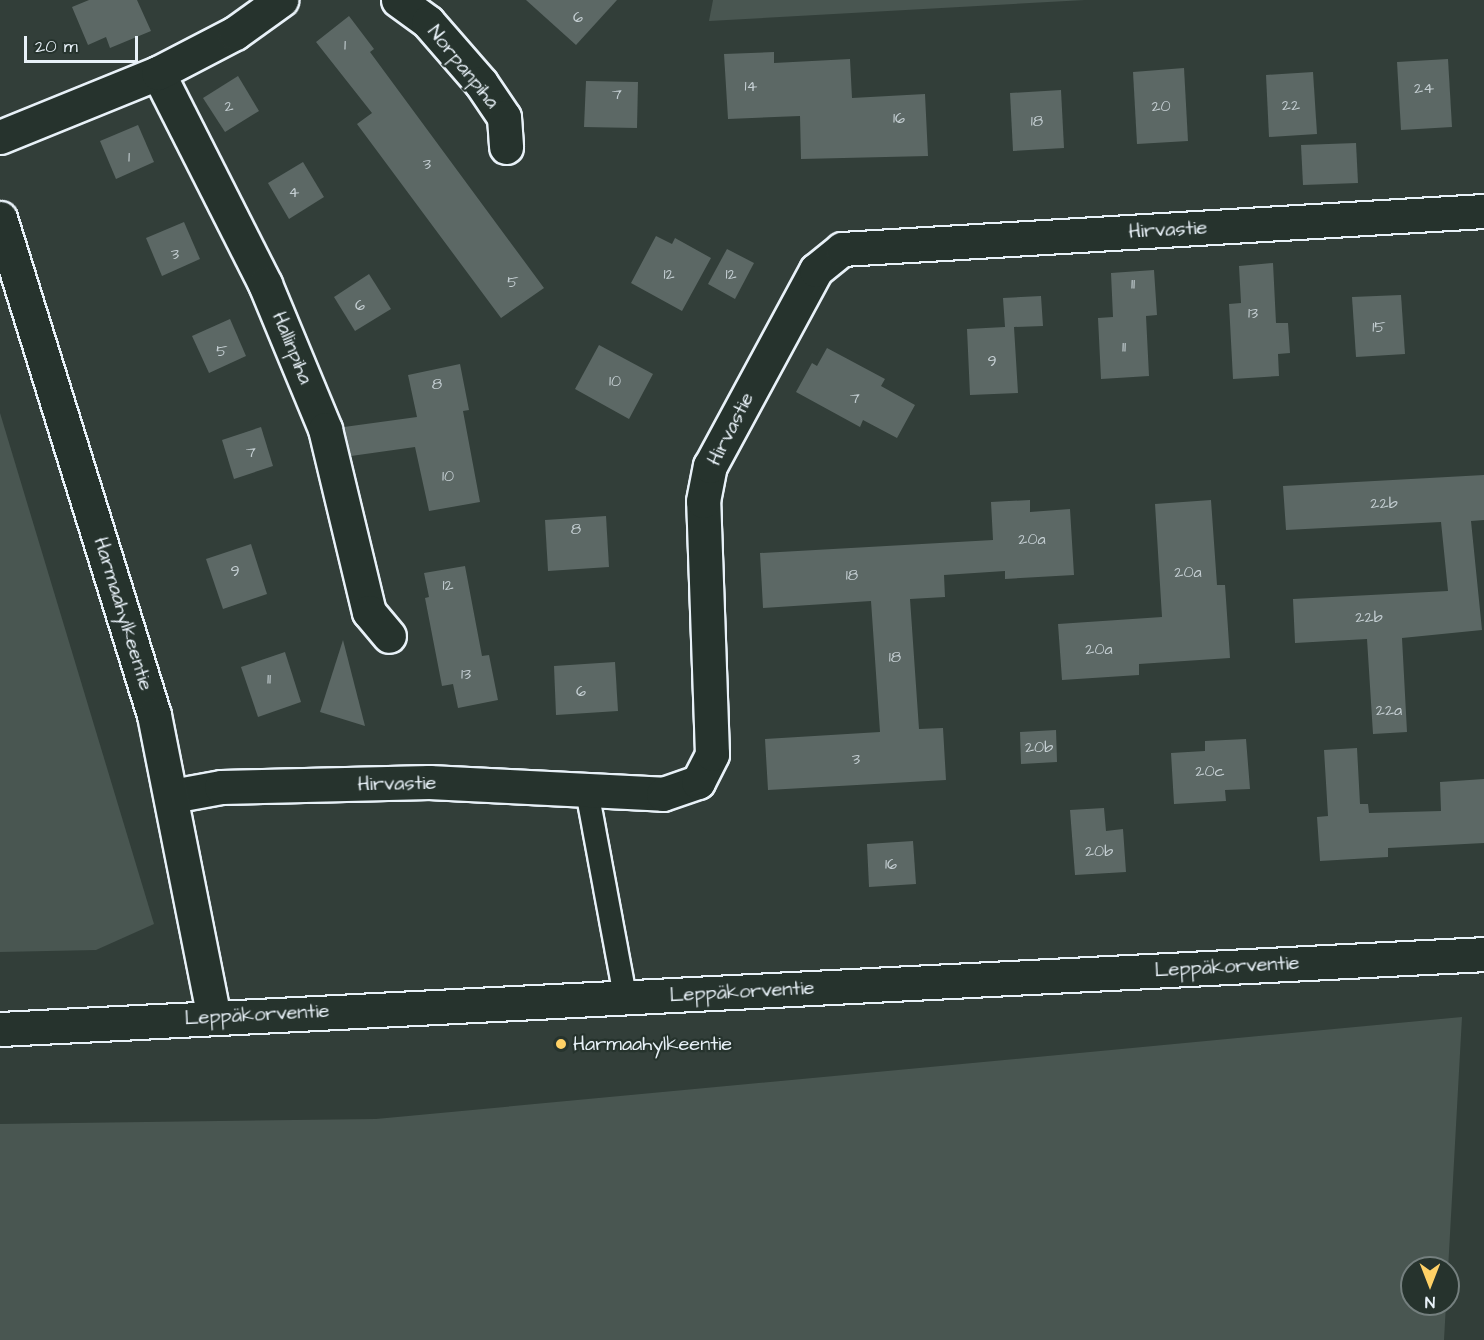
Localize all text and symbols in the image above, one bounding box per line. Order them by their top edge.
house number: 6 [573,7,583,27]
street label: Norpanpiha [422,20,504,114]
scale bar [27,24,141,62]
text: 20 m [35,34,78,59]
house number: 1 [344,35,346,55]
house number: 14 [745,76,757,96]
house number: 24 [1414,78,1434,98]
house number: 7 [612,84,622,104]
house number: 22 [1282,95,1300,115]
house number: 2 [224,96,234,116]
house number: 20 [1151,96,1171,116]
house number: 16 [893,108,905,128]
house number: 18 [1031,111,1043,131]
house number: 1 [128,147,130,167]
house number: 3 [423,154,431,174]
house number: 4 [289,182,299,202]
street label: Hirvastie [1128,216,1208,244]
house number: 3 [171,244,179,264]
house number: 12 [663,264,675,284]
house number: 12 [725,264,737,284]
house number: 5 [507,272,519,292]
house number: 11 [1131,274,1135,294]
house number: 6 [355,295,365,315]
house number: 13 [1248,303,1258,323]
street label: Hallinpiha [267,308,317,388]
house number: 15 [1372,317,1386,337]
house number: 11 [1122,337,1126,357]
house number: 5 [216,341,228,361]
house number: 9 [987,351,997,371]
house number: 10 [609,371,621,391]
house number: 8 [432,374,442,394]
street label: Hirvastie [702,388,760,470]
house number: 7 [850,388,860,408]
house number: 7 [246,442,256,462]
house number: 10 [442,466,454,486]
house number: 22b [1370,493,1398,513]
house number: 8 [571,519,581,539]
house number: 20a [1018,529,1046,549]
street label: Harmaahylkeentie [88,534,158,694]
house number: 9 [230,561,240,581]
house number: 20a [1174,562,1202,582]
house number: 18 [846,565,858,585]
house number: 12 [442,575,454,595]
house number: 22b [1355,607,1383,627]
house number: 20a [1085,639,1113,659]
house number: 18 [889,647,901,667]
house number: 13 [461,664,471,684]
house number: 11 [267,669,271,689]
house number: 6 [576,681,586,701]
house number: 22a [1376,700,1402,720]
house number: 20b [1025,737,1053,757]
house number: 3 [852,749,860,769]
house number: 20c [1195,761,1225,781]
street label: Hirvastie [357,771,437,797]
house number: 20b [1085,841,1113,861]
house number: 16 [885,854,897,874]
street label: Leppäkorventie [1154,951,1300,983]
street label: Leppäkorventie [669,976,815,1008]
street label: Leppäkorventie [184,999,330,1031]
place label: Harmaahylkeentie [573,1032,732,1056]
marker: Harmaahylkeentie [554,1037,568,1051]
north arrow [1400,1256,1460,1316]
text: N [1425,1291,1435,1313]

